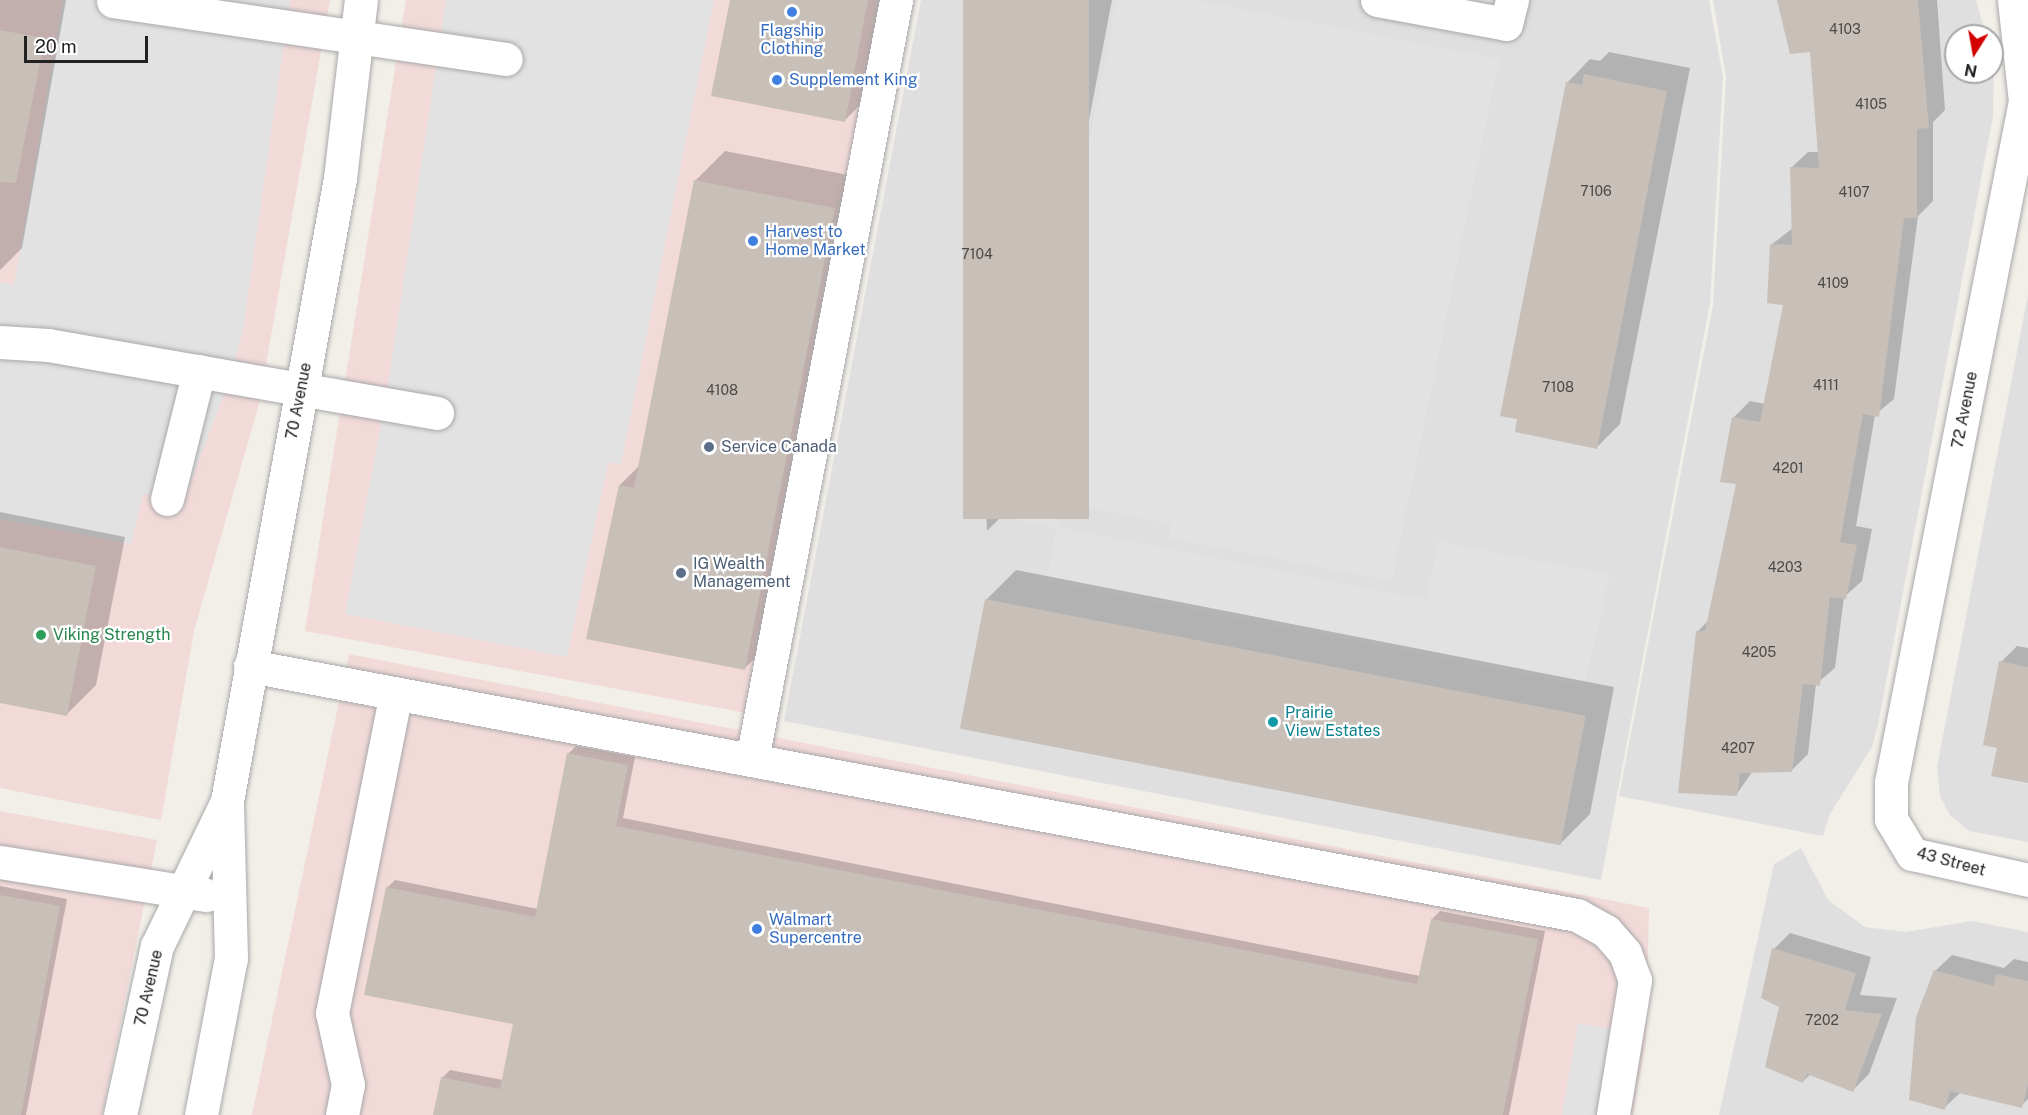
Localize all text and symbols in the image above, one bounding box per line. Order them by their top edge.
marker: Flagship Clothing [785,5,799,19]
place label: Flagship Clothing [760,21,824,59]
house number: 4103 [1829,21,1861,37]
scale bar [27,24,152,62]
north arrow [1944,24,2004,84]
text: 20 m [35,36,77,57]
text: N [1963,60,1979,81]
place label: Supplement King [789,70,918,90]
marker: Supplement King [770,73,784,87]
house number: 4105 [1855,96,1887,112]
house number: 7106 [1580,183,1612,199]
house number: 4107 [1838,184,1870,200]
place label: Harvest to Home Market [765,222,866,260]
marker: Harvest to Home Market [746,234,760,248]
house number: 7104 [961,246,993,262]
house number: 4109 [1817,275,1849,291]
street label: 70 Avenue [282,361,316,441]
street label: 72 Avenue [1948,370,1982,450]
house number: 4111 [1813,377,1839,393]
house number: 7108 [1542,379,1574,395]
house number: 4108 [706,382,738,398]
place label: Service Canada [721,437,837,457]
marker: Service Canada [702,440,716,454]
house number: 4201 [1772,460,1804,476]
place label: IG Wealth Management [693,554,791,592]
house number: 4203 [1768,559,1802,575]
marker: IG Wealth Management [674,566,688,580]
place label: Viking Strength [53,625,170,645]
marker: Viking Strength [34,628,48,642]
house number: 4205 [1742,644,1776,660]
place label: Prairie View Estates [1285,703,1381,741]
marker: Prairie View Estates [1266,715,1280,729]
house number: 4207 [1721,740,1755,756]
street label: 43 Street [1914,844,1988,880]
place label: Walmart Supercentre [769,910,862,948]
marker: Walmart Supercentre [750,922,764,936]
street label: 70 Avenue [131,948,167,1028]
house number: 7202 [1805,1012,1839,1028]

